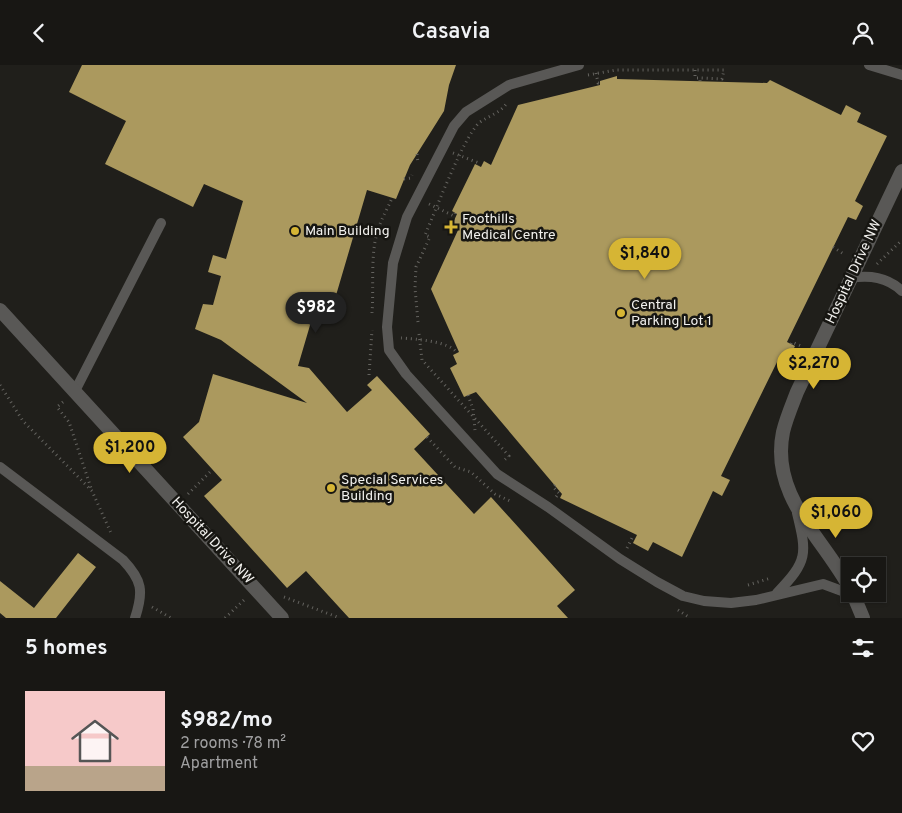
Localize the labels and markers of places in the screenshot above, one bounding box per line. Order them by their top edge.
place label: Foothills Medical Centre [462,211,556,244]
marker: Foothills Medical Centre [444,220,458,234]
place label: Main Building [305,223,390,240]
marker: Main Building [289,225,301,237]
pin: $1,840 [604,237,686,280]
pin: $982 [286,291,346,334]
place label: Central Parking Lot 1 [631,297,712,330]
marker: Central Parking Lot 1 [615,307,627,319]
pin: $2,270 [773,347,855,390]
pin: $1,200 [89,431,171,474]
place label: Special Services Building [341,472,443,505]
marker: Special Services Building [325,482,337,494]
pin: $1,060 [795,497,877,539]

